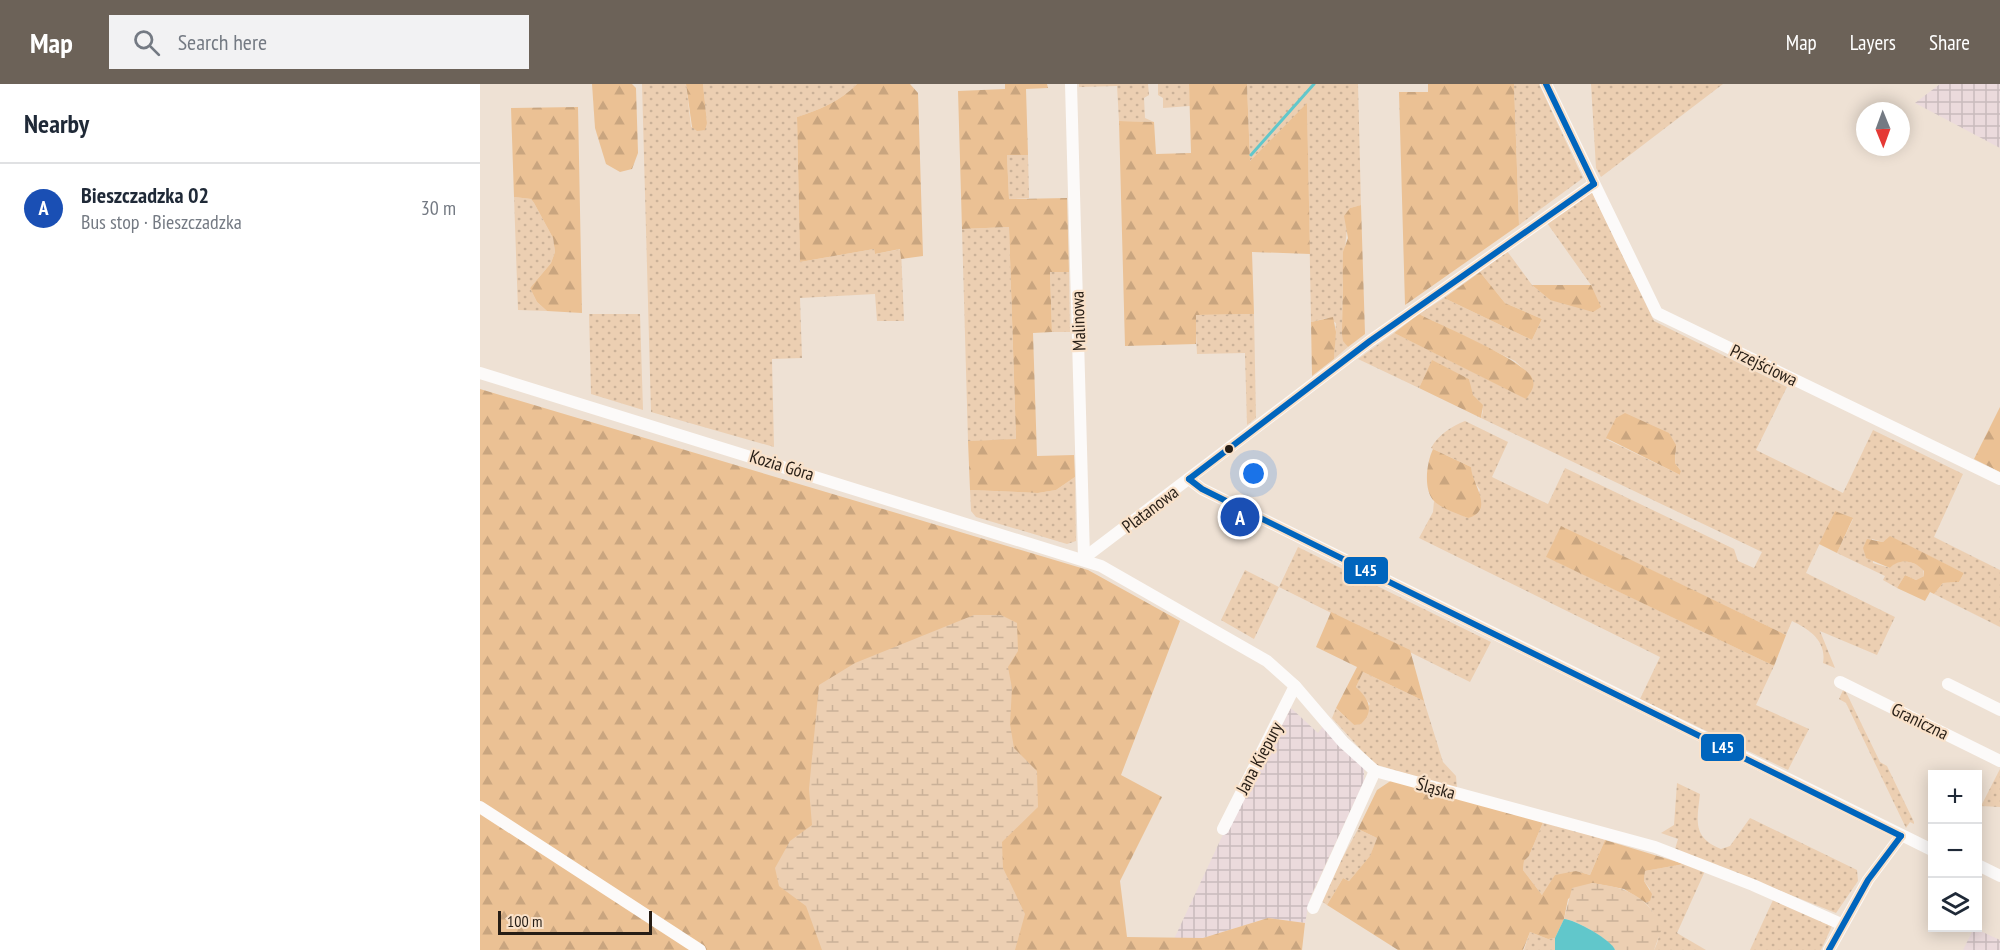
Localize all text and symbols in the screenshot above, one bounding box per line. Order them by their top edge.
search box [109,15,529,69]
text: Map [30,24,73,61]
icon: search [130,26,163,59]
text: Search here [178,28,267,56]
text: Map [1786,29,1817,56]
text: Layers [1850,29,1896,56]
text: Share [1929,29,1970,56]
north arrow [1856,102,1910,156]
text: Nearby [24,107,89,140]
text: Bieszczadzka 02 [81,181,209,209]
text: A [38,195,49,221]
text: 30 m [421,195,456,221]
text: Bus stop · Bieszczadzka [81,209,242,235]
street label: Malinowa [1065,291,1091,351]
street label: Przejściowa [1727,339,1801,391]
unlabelled marker [1223,443,1235,455]
street label: Kozia Góra [747,444,817,486]
your location [1239,459,1268,488]
street label: Platanowa [1117,480,1183,538]
pin: A [1220,494,1260,540]
line badge: L45 [1343,556,1389,585]
text: L45 [1355,560,1377,580]
street label: Graniczna [1888,697,1952,745]
street label: Jana Kiepury [1230,718,1288,799]
line badge: L45 [1700,733,1745,762]
text: L45 [1712,737,1734,757]
map controls [1928,770,1982,932]
button: + [1928,770,1982,824]
street label: Śląska [1414,772,1458,804]
button: − [1928,824,1982,878]
button: layers [1928,878,1982,932]
scale bar [498,908,652,936]
text: 100 m [507,911,542,931]

